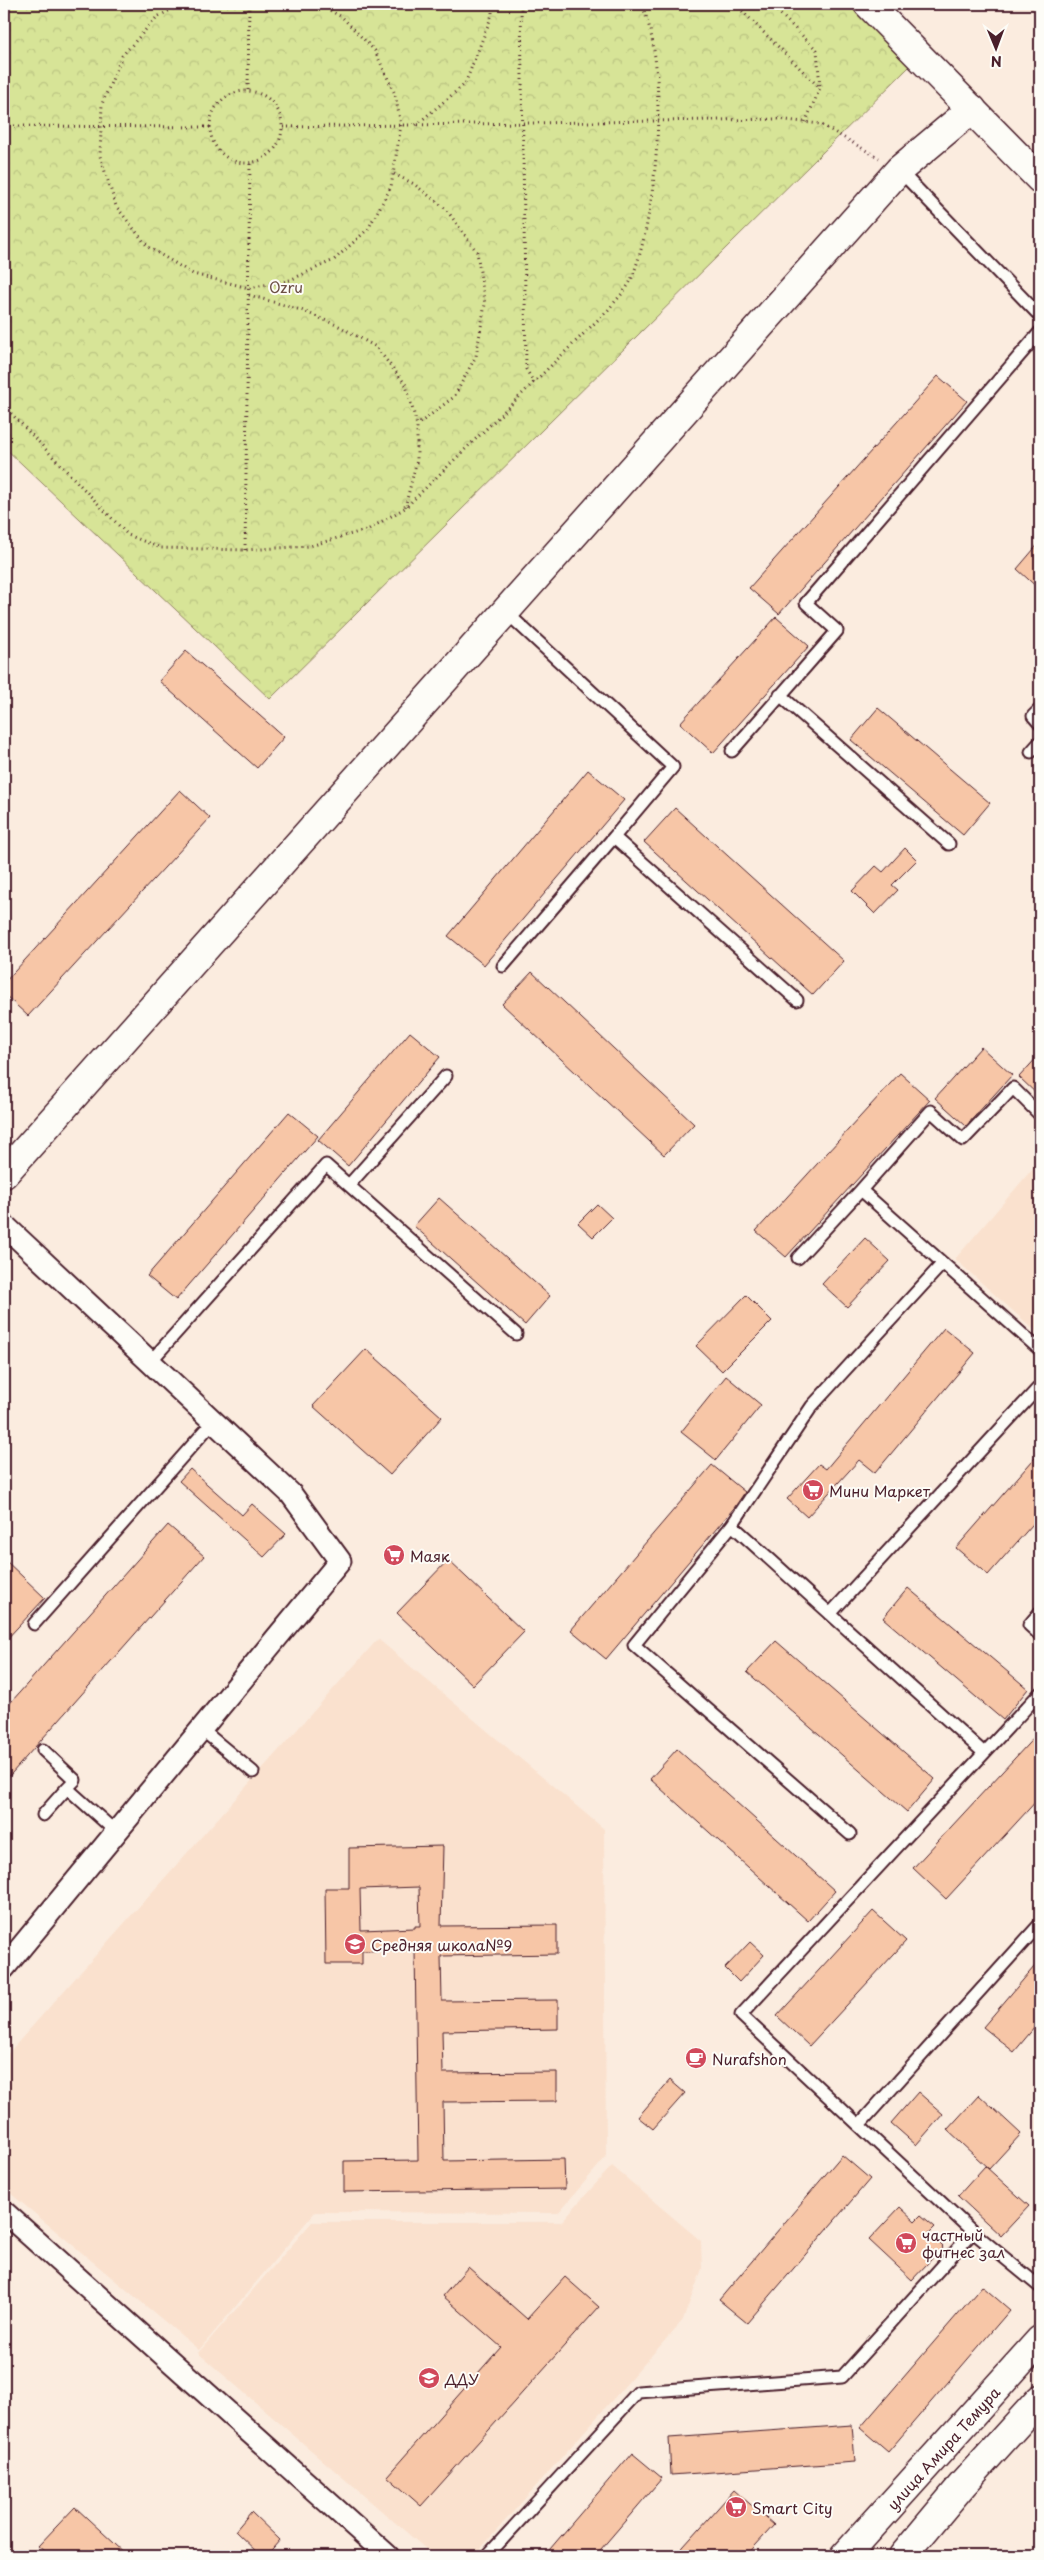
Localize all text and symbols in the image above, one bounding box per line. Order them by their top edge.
north arrow [972,22,1022,72]
text: N [991,51,1002,72]
park label: Ozru [269,275,303,298]
supermarket icon: Мини Маркет [801,1478,825,1502]
place label: Мини Маркет [829,1479,931,1502]
supermarket icon: Маяк [382,1543,406,1567]
place label: Маяк [410,1544,450,1567]
school or university icon: Средняя школа№9 [343,1932,367,1956]
place label: Средняя школа№9 [371,1933,512,1956]
cafe icon: Nurafshon [684,2046,708,2070]
place label: Nurafshon [712,2047,787,2070]
place label: частный фитнес зал [922,2223,1005,2263]
supermarket icon: частный фитнес зал [894,2231,918,2255]
school or university icon: ДДУ [417,2366,441,2390]
place label: ДДУ [444,2367,479,2390]
street label: улица Амира Темура [881,2381,1005,2515]
supermarket icon: Smart City [724,2495,748,2519]
place label: Smart City [752,2496,833,2519]

